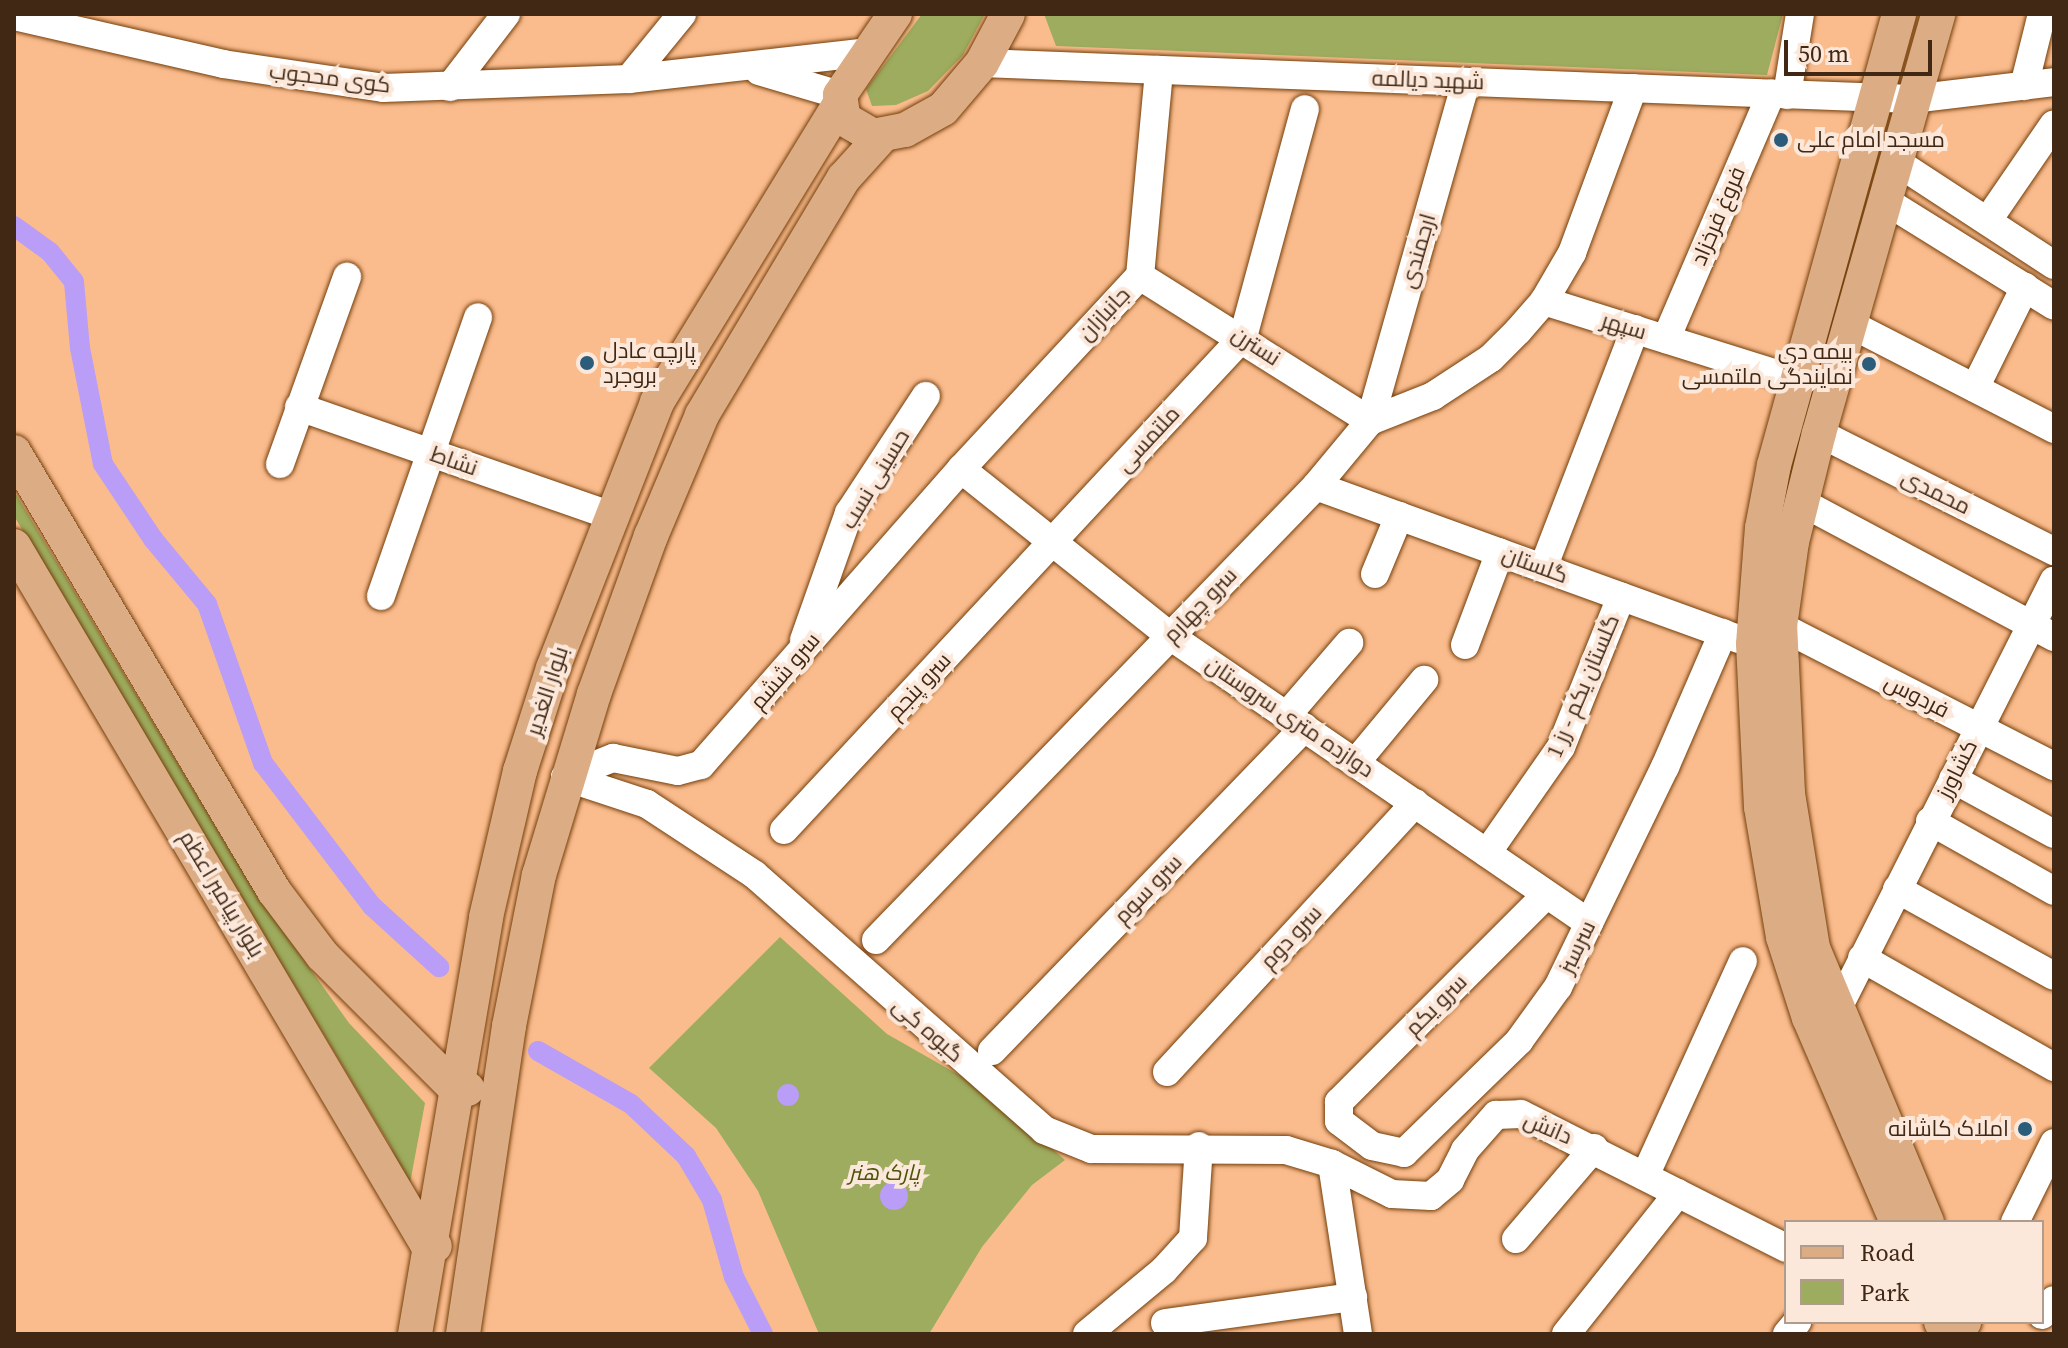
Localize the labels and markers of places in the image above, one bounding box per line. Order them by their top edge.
place label: مسجد امام علی [1797,127,1945,153]
marker: مسجد امام علی [1772,131,1790,149]
place label: پارچه عادل بروجرد [603,337,696,388]
place label: بیمه دی نمایندگی ملتمسی [1682,338,1853,390]
marker: پارچه عادل بروجرد [578,354,596,372]
marker: بیمه دی نمایندگی ملتمسی [1860,355,1878,373]
place label: املاک کاشانه [1888,1116,2009,1142]
marker: املاک کاشانه [2016,1120,2034,1138]

